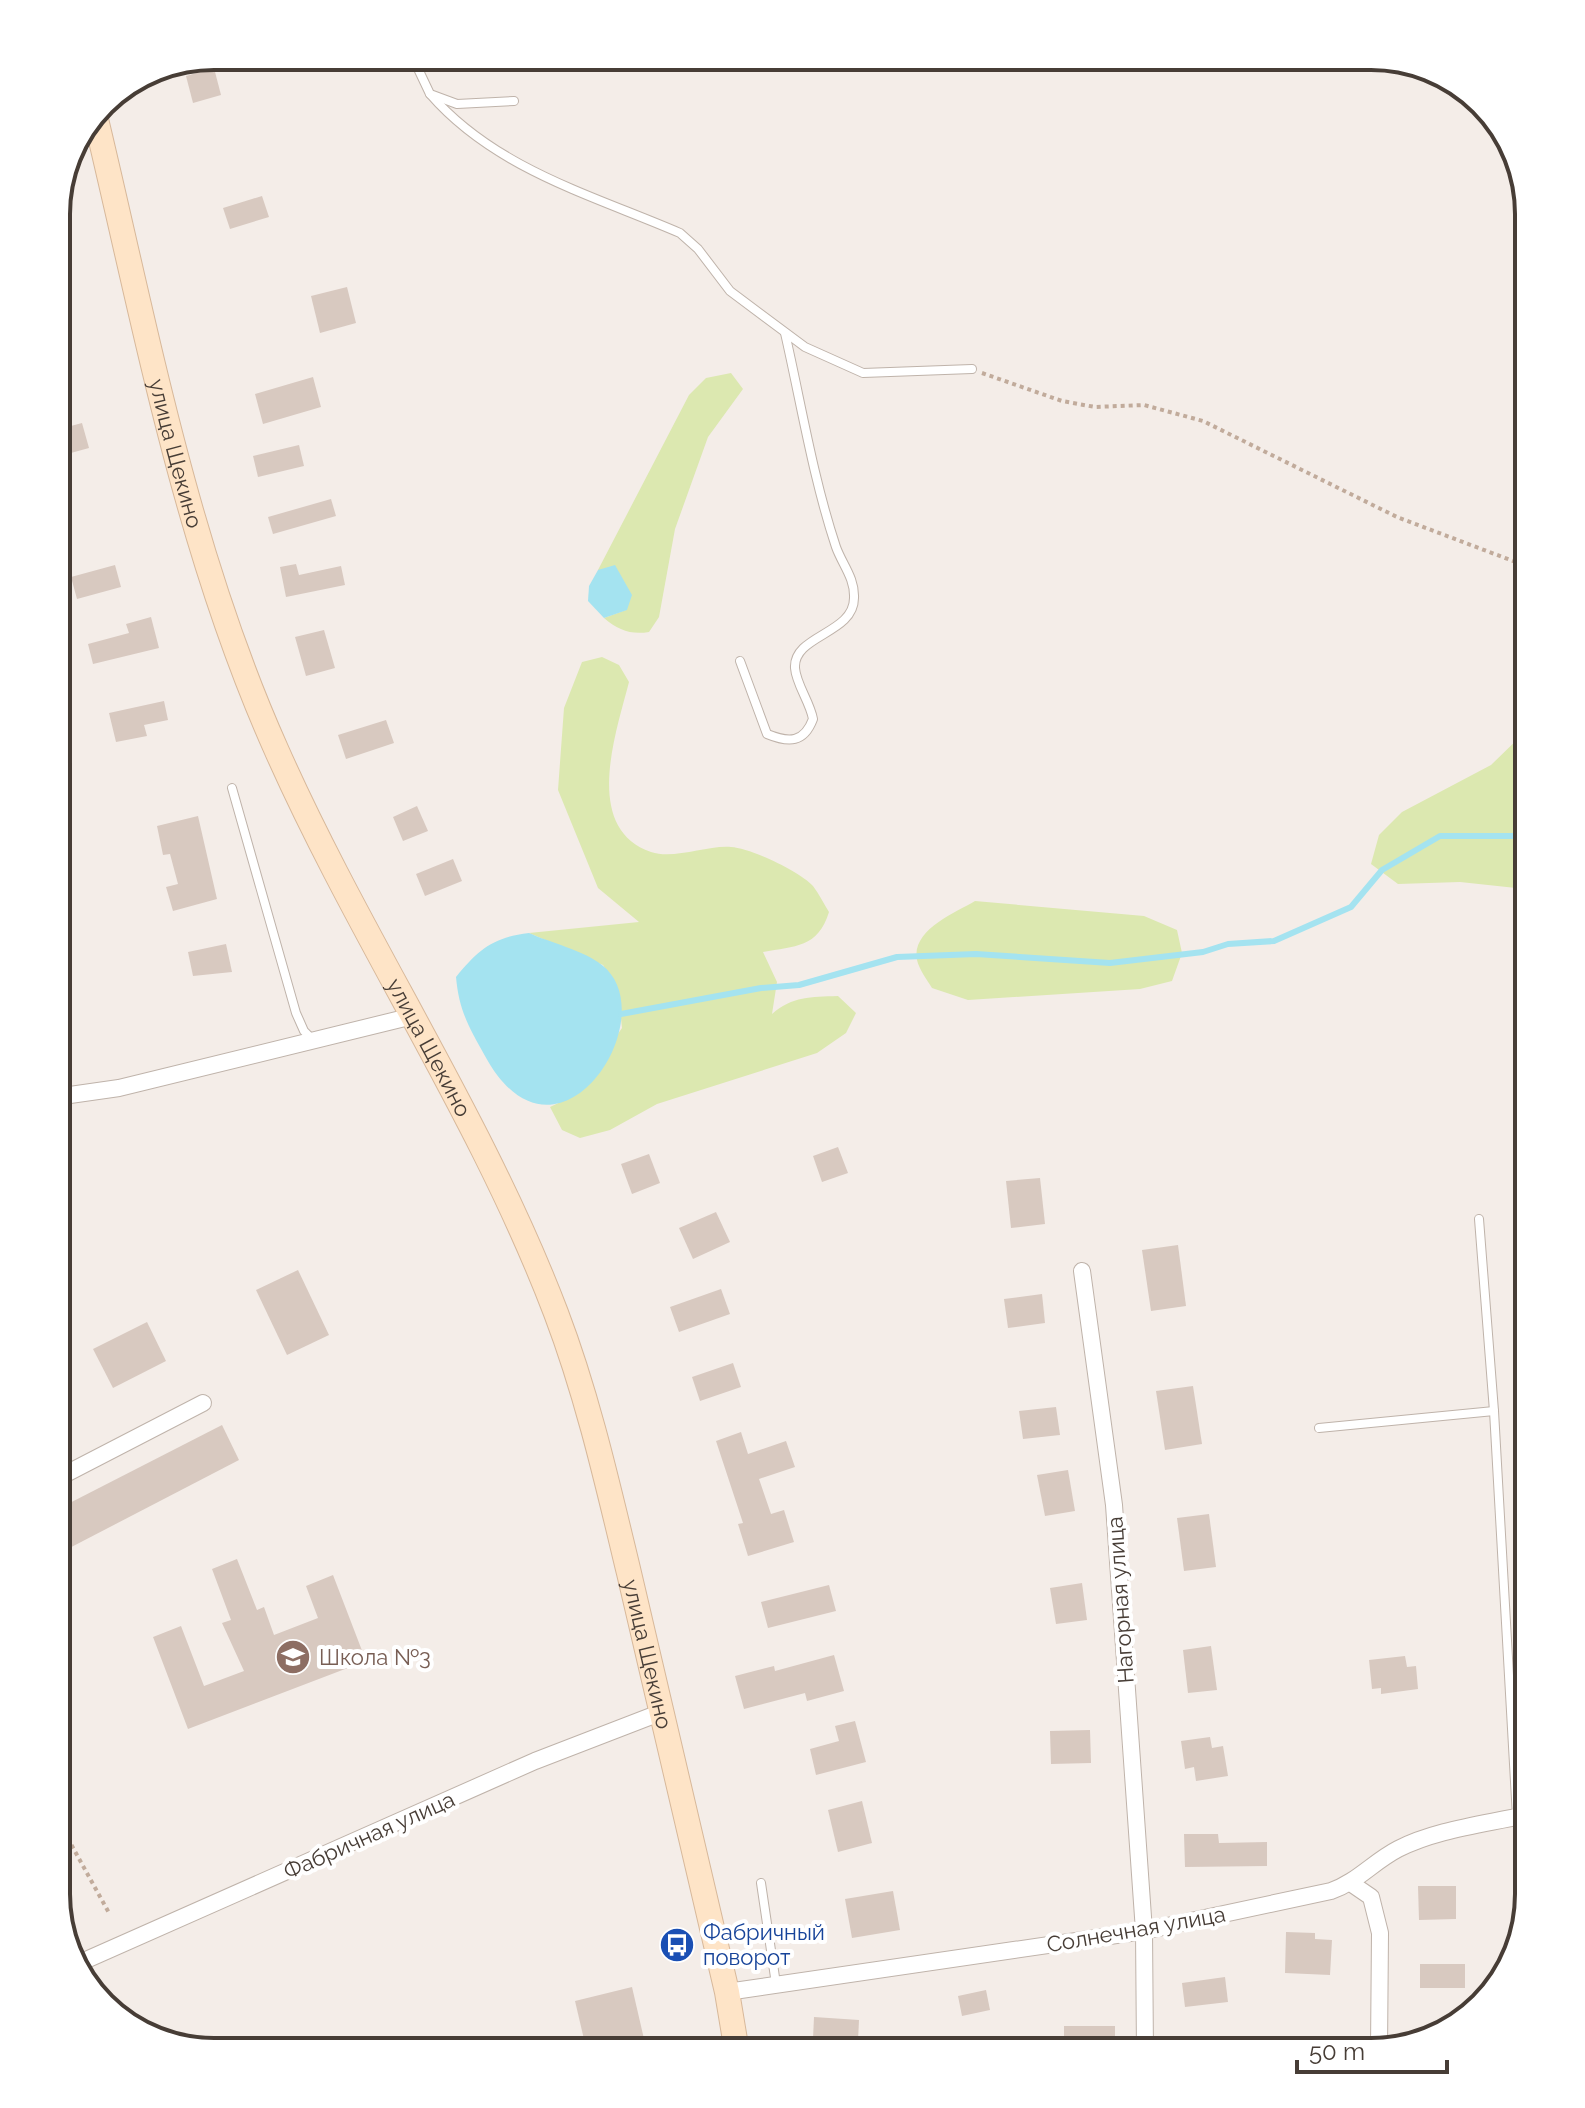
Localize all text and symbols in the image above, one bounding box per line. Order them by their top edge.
street label: улица Щекино [144,376,208,531]
street label: улица Щекино [382,974,477,1121]
street label: Нагорная улица [1101,1516,1139,1684]
street label: улица Щекино [618,1577,678,1731]
school or university icon: Школа №3 [274,1638,312,1676]
place label: Школа №3 [319,1644,431,1670]
street label: Фабричная улица [279,1786,459,1884]
street label: Солнечная улица [1044,1900,1228,1958]
place label: Фабричный поворот [703,1919,825,1970]
bus stop icon: Фабричный поворот [658,1926,696,1964]
scale bar [1297,2024,1447,2074]
text: 50 m [1309,2037,1365,2066]

